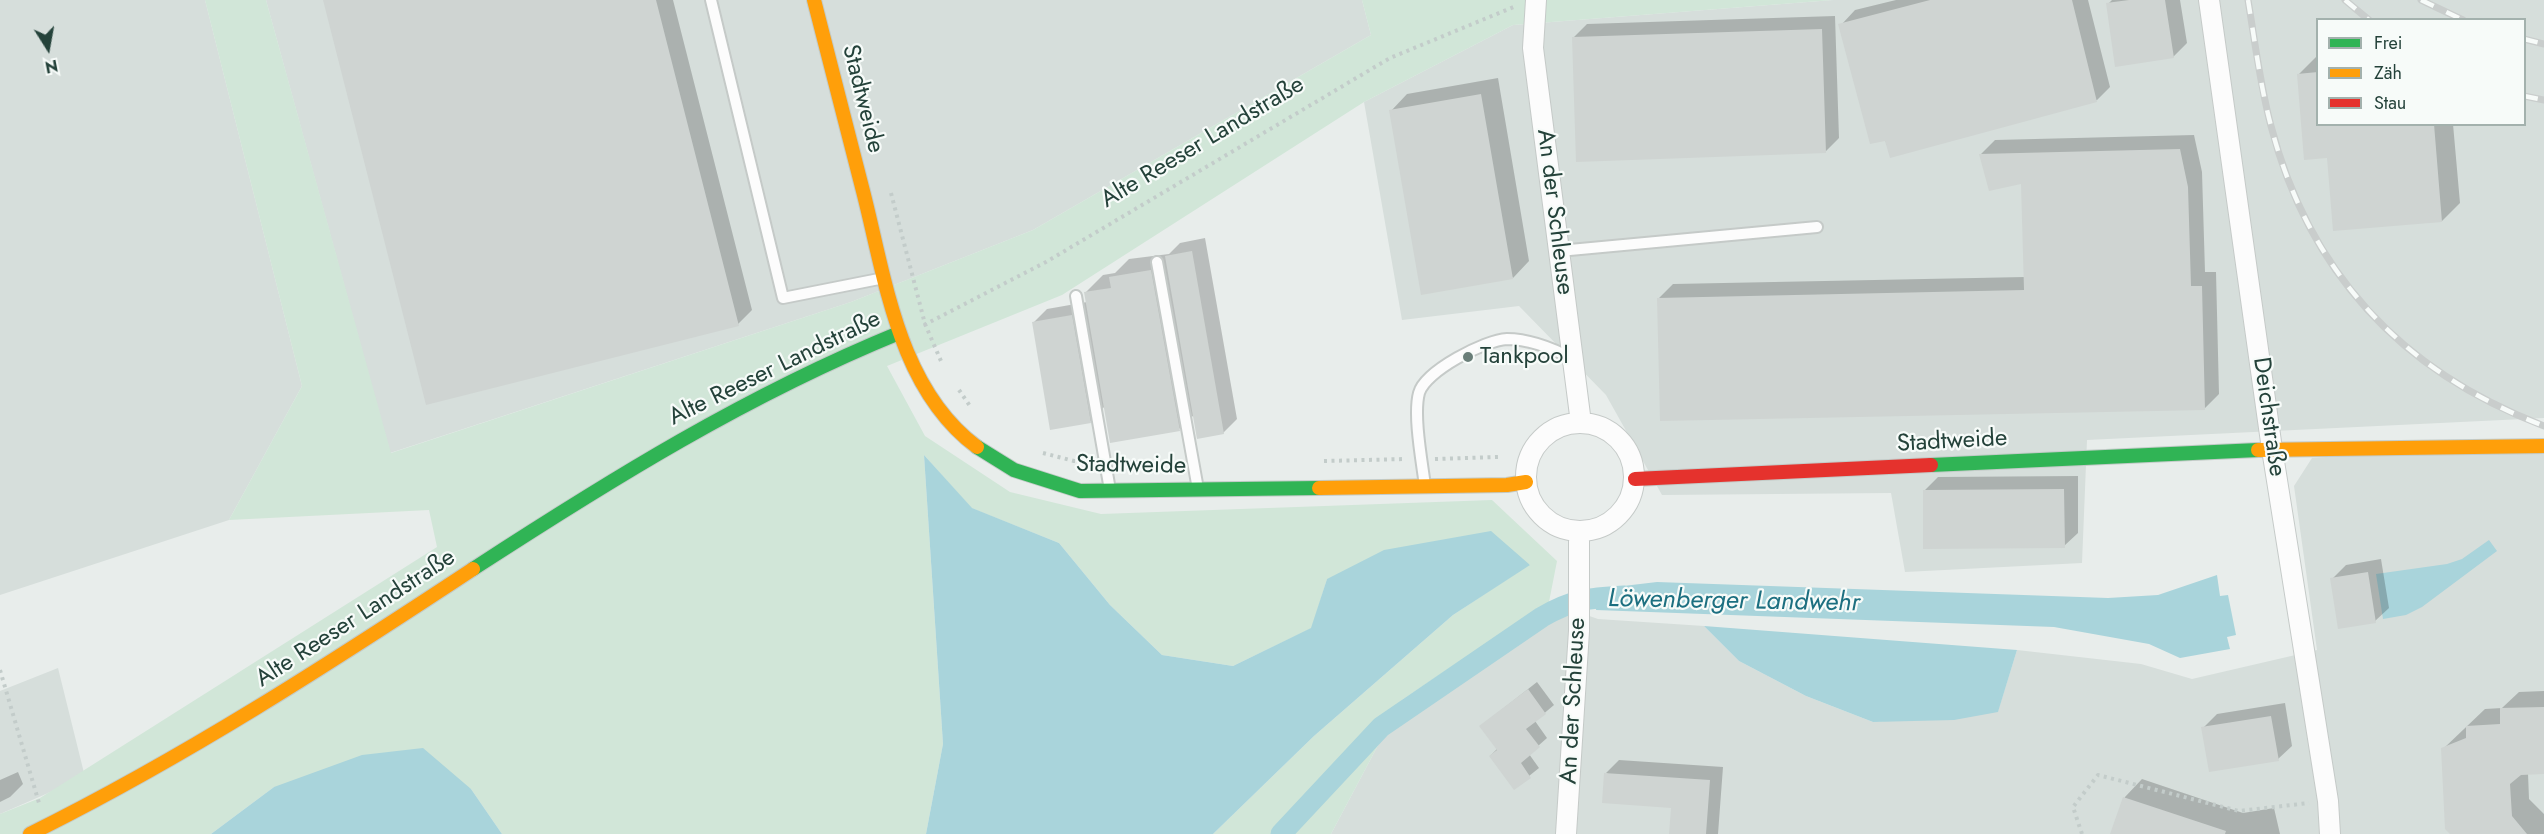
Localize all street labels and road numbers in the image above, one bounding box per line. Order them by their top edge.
street label: Stadtweide [835,42,889,156]
street label: Alte Reeser Landstraße [1096,71,1310,215]
street label: An der Schleuse [1530,127,1578,297]
street label: Alte Reeser Landstraße [664,305,886,433]
street label: Deichstraße [2245,356,2291,478]
street label: Stadtweide [1896,425,2008,459]
street label: Stadtweide [1076,451,1186,481]
street label: Alte Reeser Landstraße [251,544,461,694]
street label: An der Schleuse [1555,617,1593,785]

